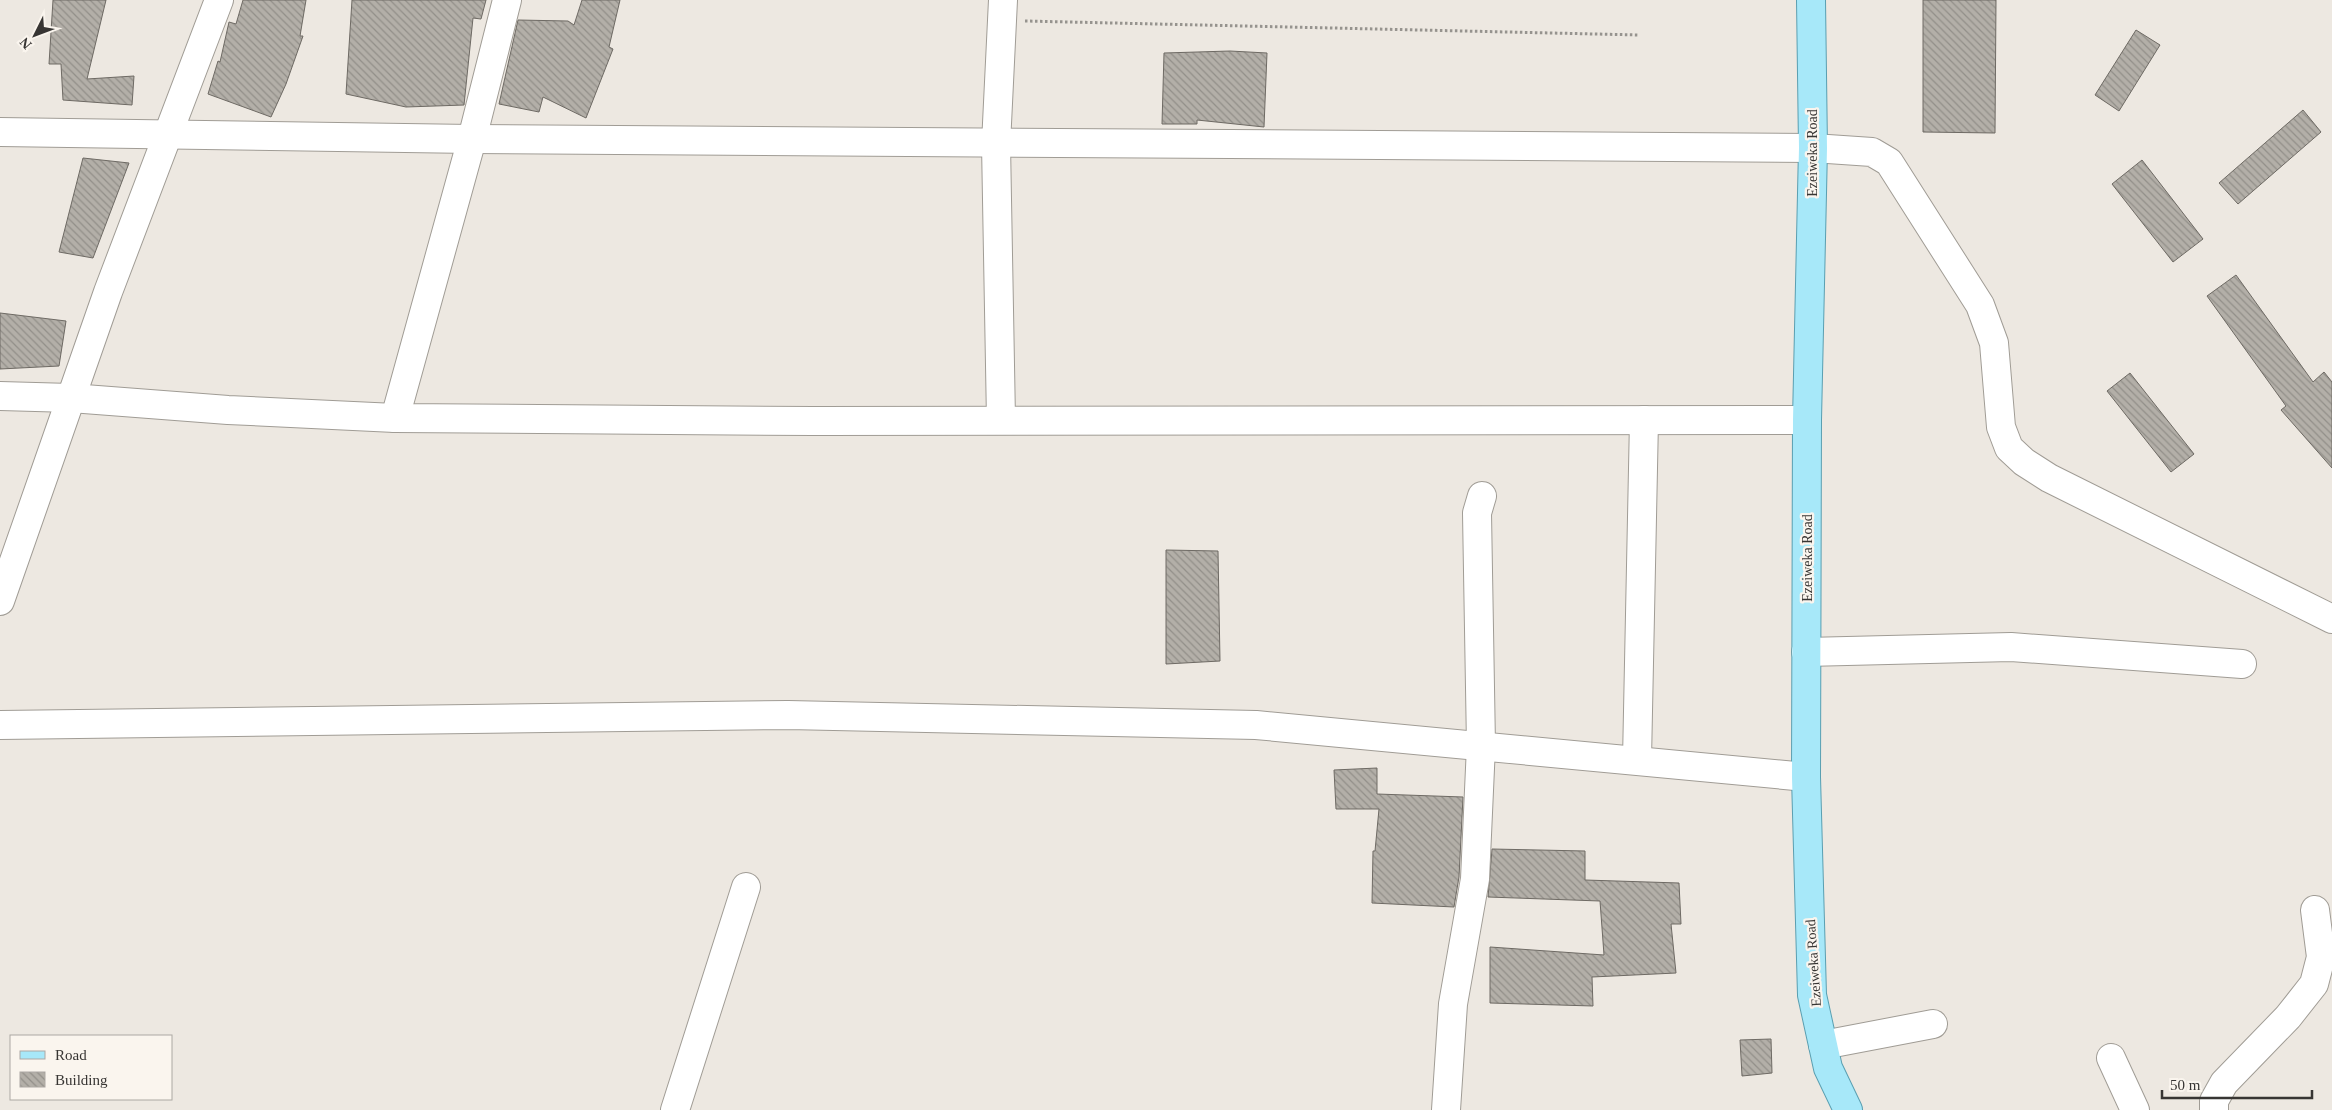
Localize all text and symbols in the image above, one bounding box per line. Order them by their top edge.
north arrow [10,10,60,60]
text: N [17,35,35,52]
street label: Ezeiweka Road [1805,109,1820,197]
street label: Ezeiweka Road [1800,514,1815,602]
street label: Ezeiweka Road [1803,919,1824,1007]
legend [10,1035,172,1100]
text: Road [55,1047,87,1063]
scale bar [2162,1068,2312,1100]
text: Building [55,1072,108,1088]
text: 50 m [2170,1077,2201,1093]

